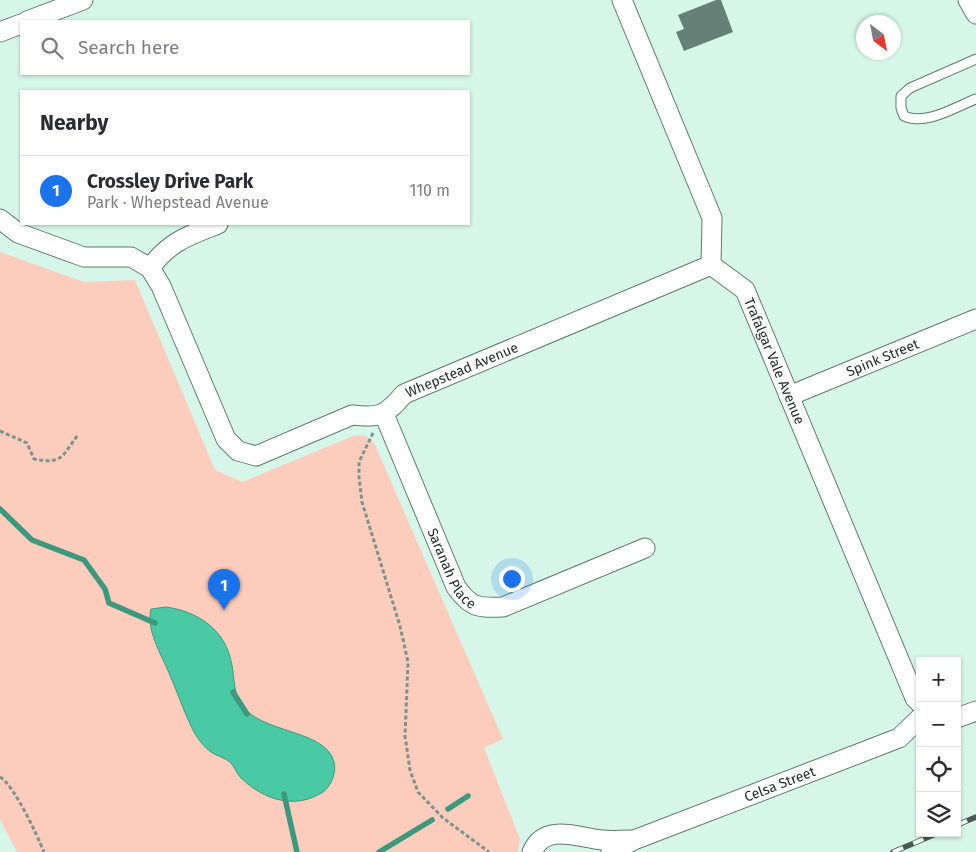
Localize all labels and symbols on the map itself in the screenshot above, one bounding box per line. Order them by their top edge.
north arrow [856,15,901,60]
street label: Trafalgar Vale Avenue [741,295,809,427]
street label: Spink Street [844,335,922,380]
street label: Whepstead Avenue [403,338,521,401]
street label: Saranah Place [424,526,479,612]
your location [499,566,525,592]
pin: 1 [208,569,240,610]
street label: Celsa Street [742,762,819,805]

